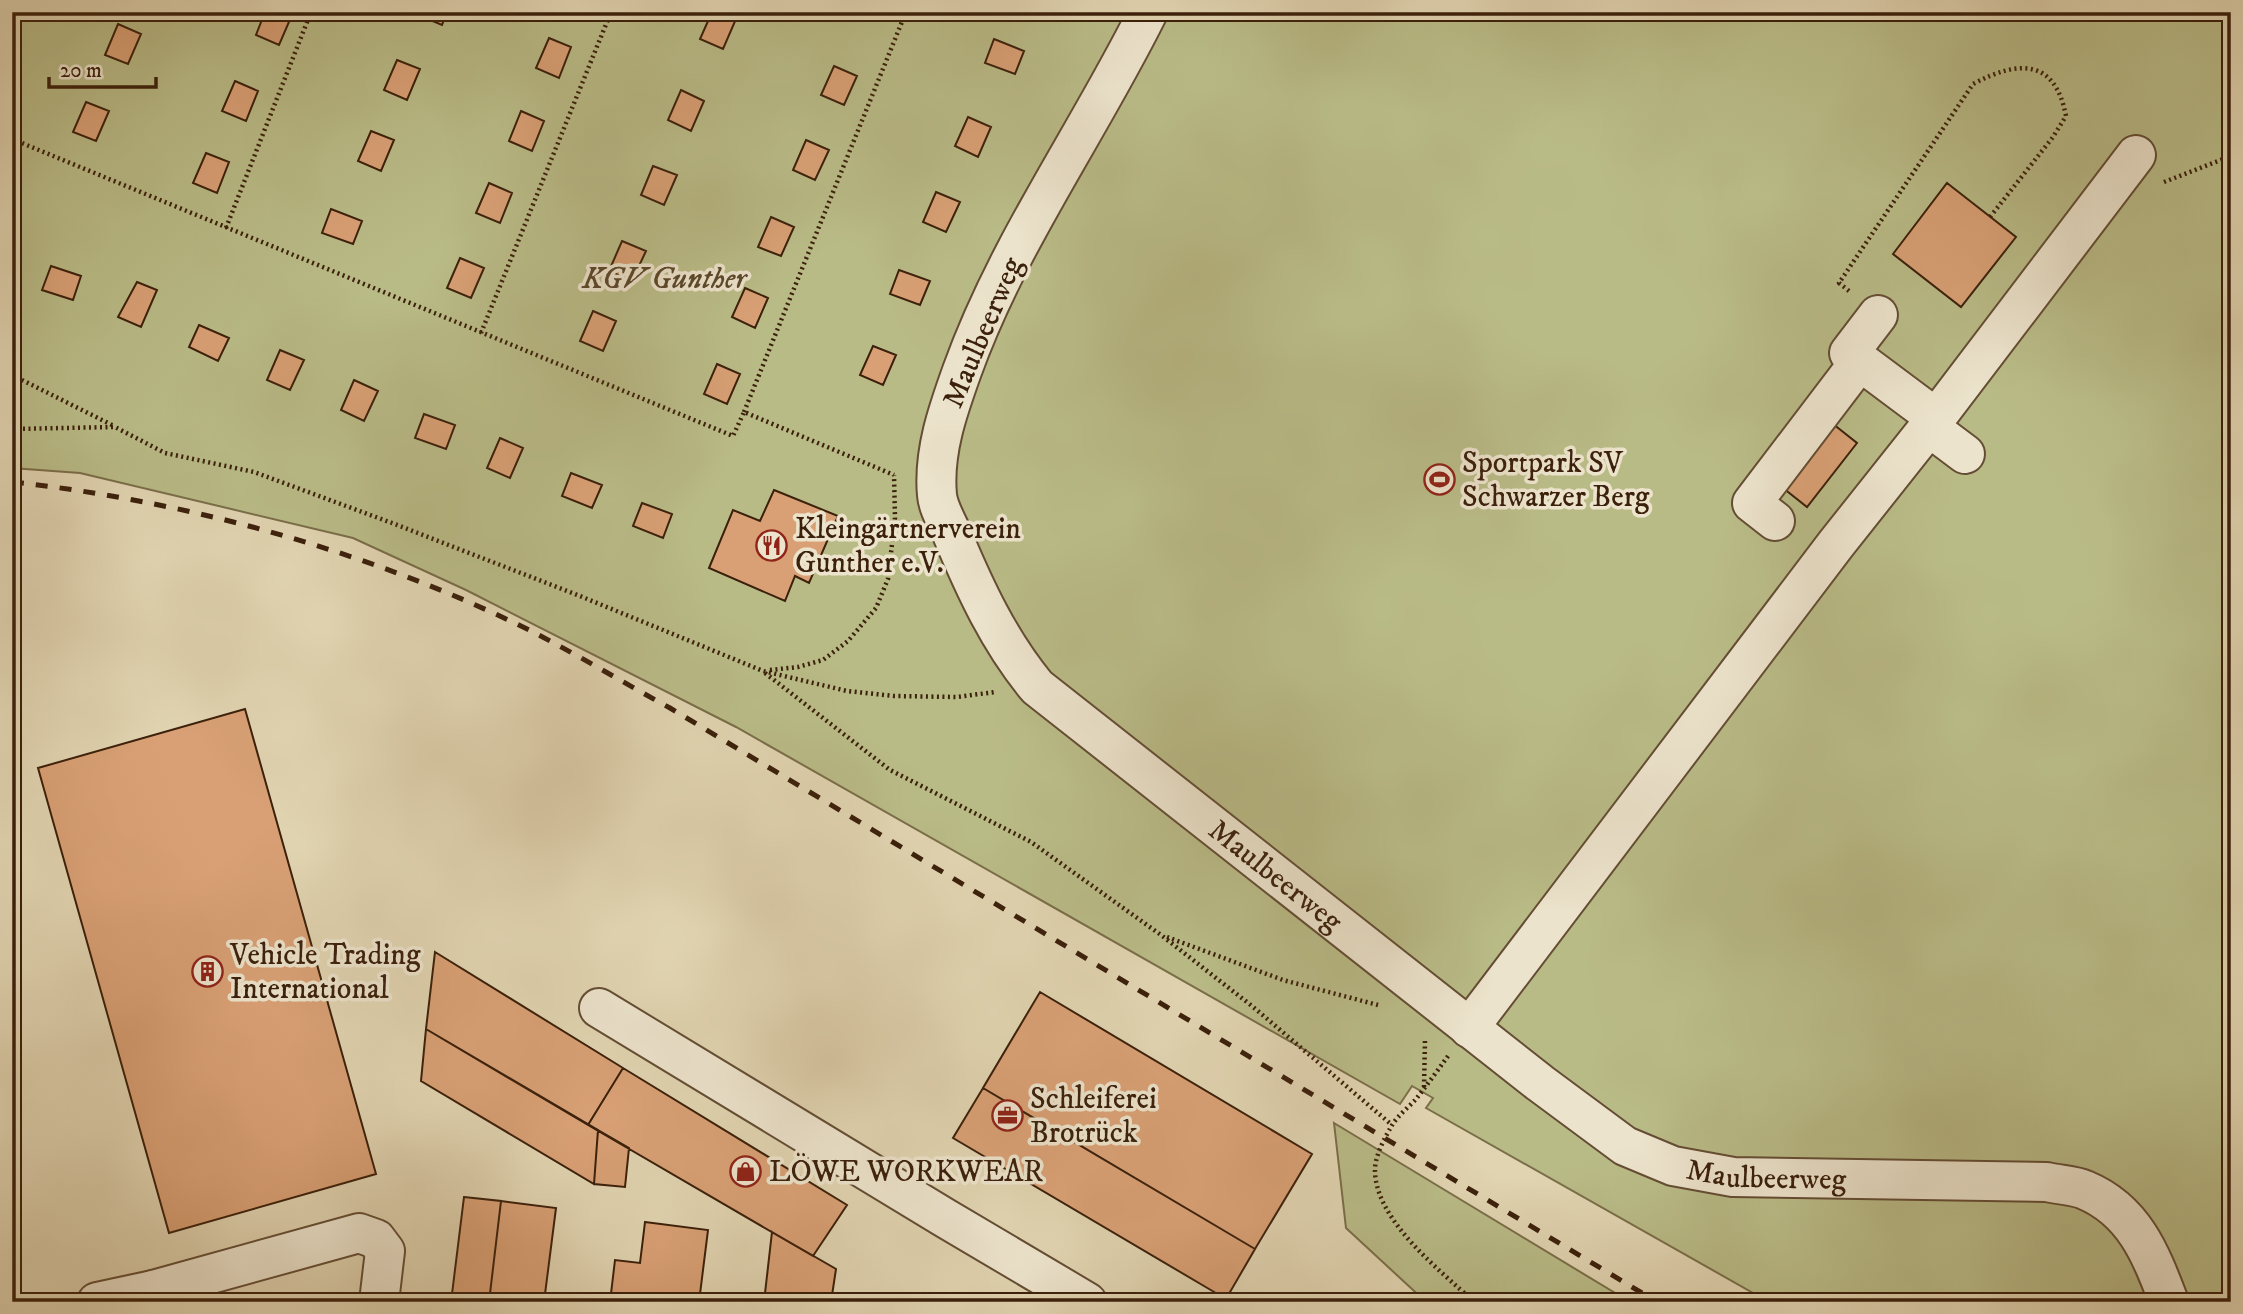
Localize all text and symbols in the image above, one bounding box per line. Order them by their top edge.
scale bar [49,46,156,90]
text: 20 m [60,58,102,84]
street label: Maulbeerweg [935,251,1032,414]
park label: KGV Gunther [581,261,748,298]
place label: Sportpark SV Schwarzer Berg [1462,445,1650,516]
sports icon: Sportpark SV Schwarzer Berg [1422,462,1456,496]
place label: Kleingärtnerverein Gunther e.V. [795,511,1021,582]
restaurant icon: Kleingärtnerverein Gunther e.V. [755,528,789,562]
street label: Maulbeerweg [1201,812,1350,941]
place label: Vehicle Trading International [229,937,421,1008]
building icon: Vehicle Trading International [190,954,224,988]
place label: Schleiferei Brotrück [1030,1081,1157,1152]
office icon: Schleiferei Brotrück [990,1098,1024,1132]
street label: Maulbeerweg [1683,1152,1847,1199]
place label: LÖWE WORKWEAR [769,1153,1043,1191]
shop icon: LÖWE WORKWEAR [729,1154,763,1188]

